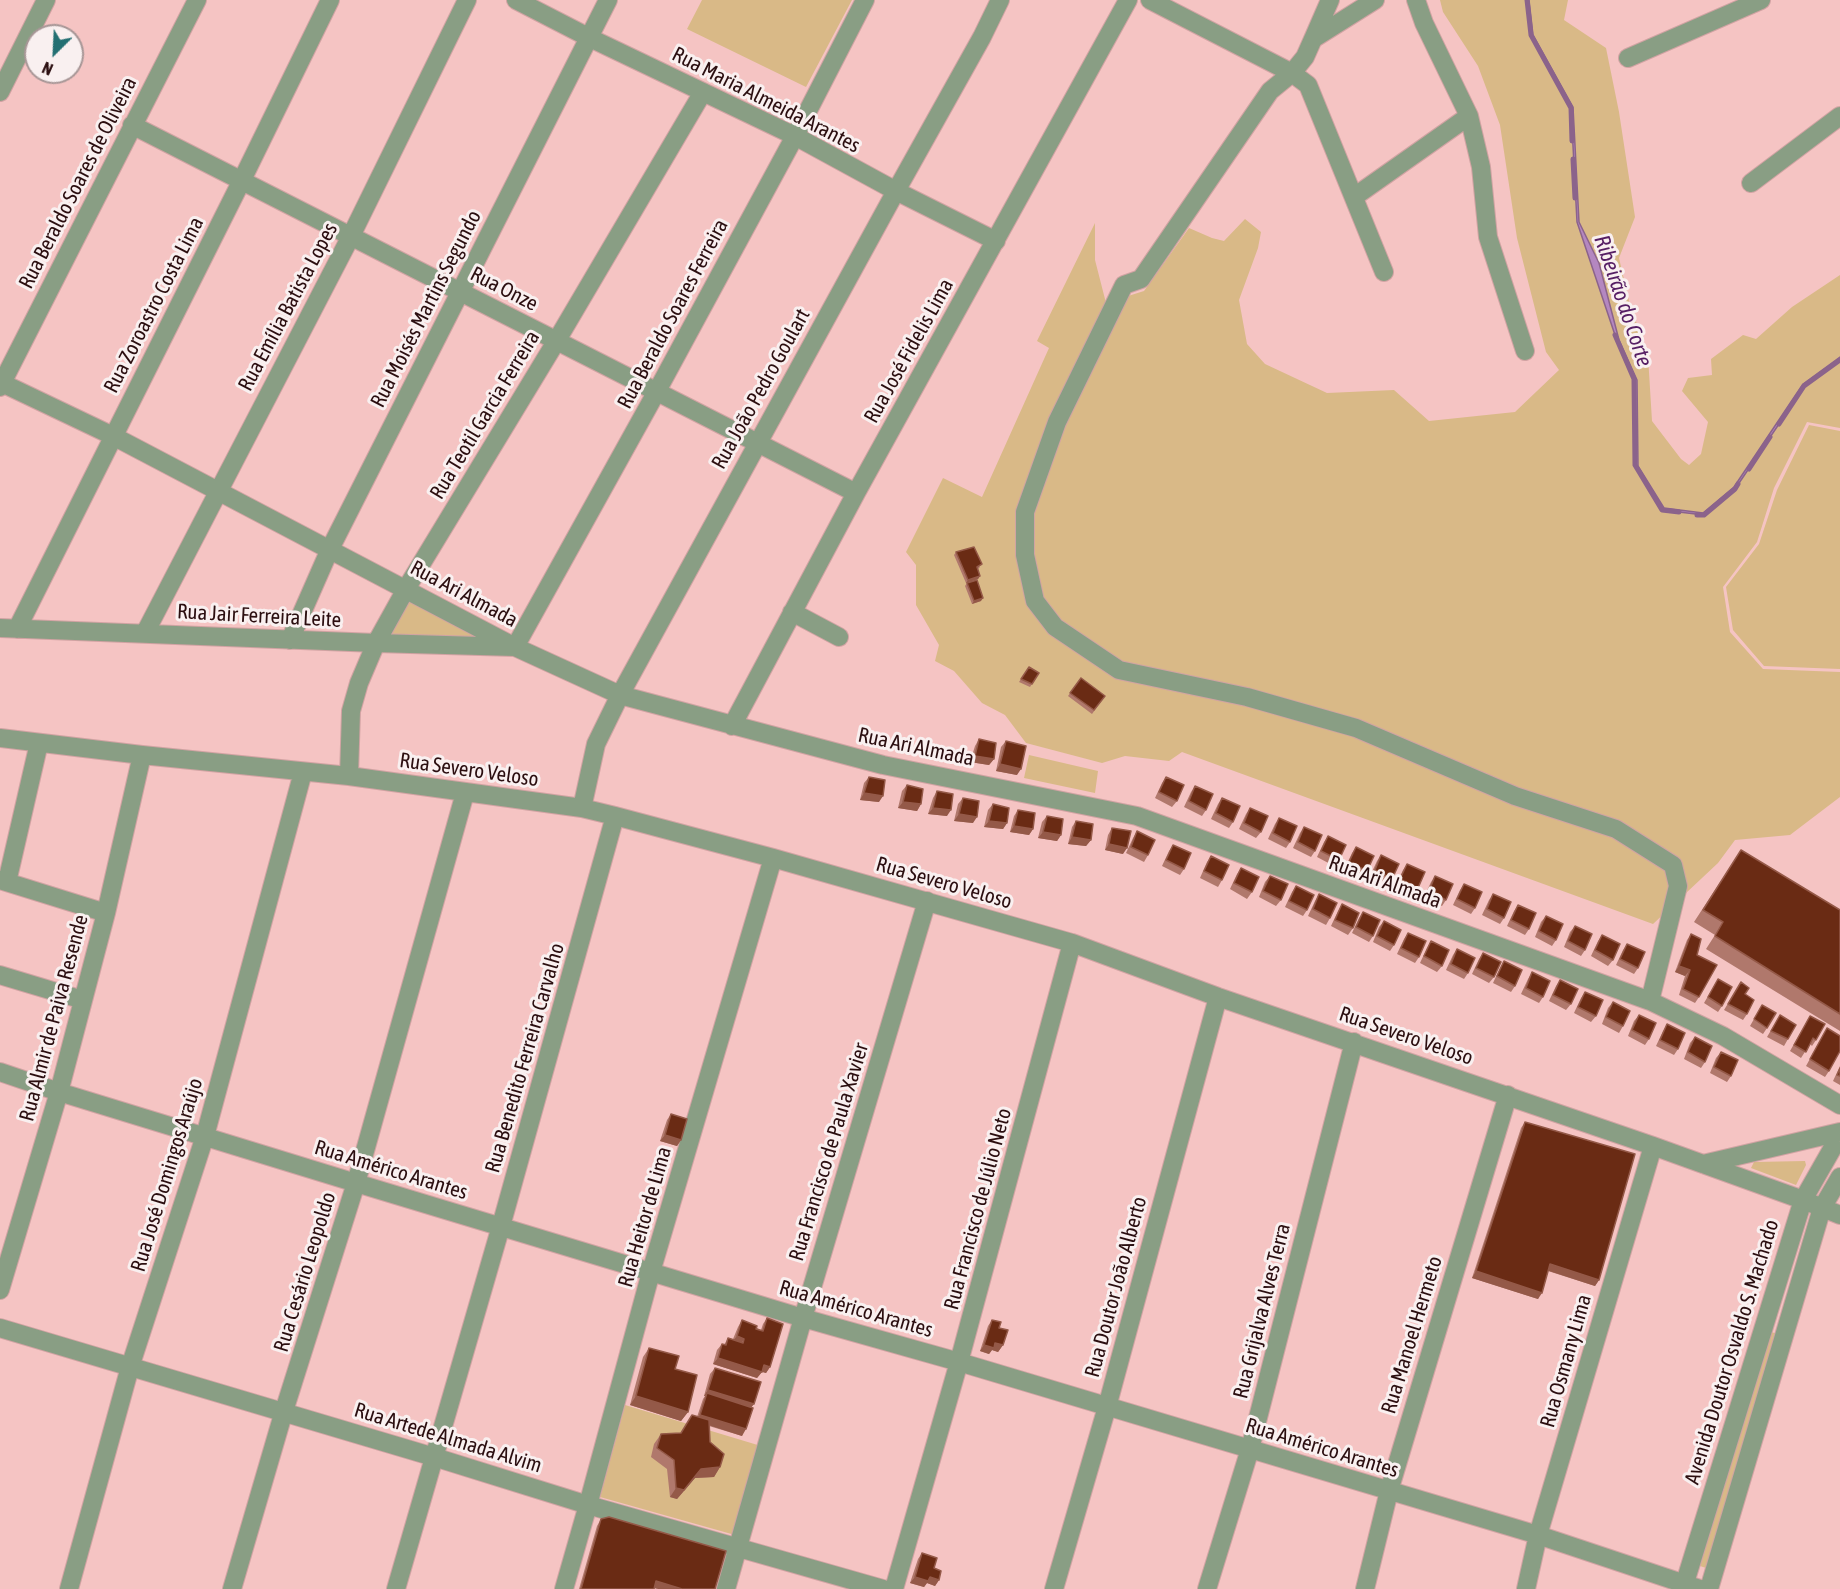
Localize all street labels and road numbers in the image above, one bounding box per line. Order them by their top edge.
street label: Rua Maria Almeida Arantes [668,42,864,158]
street label: Rua Beraldo Soares de Oliveira [14,73,142,293]
street label: Rua Moisés Martins Segundo [365,206,487,412]
street label: Rua Zoroastro Costa Lima [99,213,209,397]
street label: Rua Beraldo Soares Ferreira [612,215,734,413]
street label: Rua Emília Batista Lopes [233,219,343,395]
street label: Rua Onze [466,261,542,317]
street label: Rua José Fidelis Lima [859,274,959,428]
street label: Rua João Pedro Goulart [707,304,815,474]
street label: Rua Teotil Garcia Ferreira [425,326,545,504]
street label: Rua Ari Almada [406,555,522,633]
street label: Rua Jair Ferreira Leite [176,599,342,633]
street label: Rua Ari Almada [856,722,976,772]
street label: Rua Severo Veloso [398,748,540,792]
street label: Rua Ari Almada [1325,850,1445,914]
street label: Rua Severo Veloso [873,852,1015,914]
street label: Rua Almir de Paiva Resende [14,912,94,1124]
street label: Rua Benedito Ferreira Carvalho [480,940,570,1176]
street label: Rua Severo Veloso [1336,1001,1476,1071]
street label: Rua Francisco de Paula Xavier [784,1040,874,1264]
street label: Rua José Domingos Araújo [126,1075,208,1275]
street label: Rua Francisco de Júlio Neto [939,1105,1017,1313]
street label: Rua Américo Arantes [311,1135,471,1205]
street label: Rua Heitor de Lima [613,1144,677,1290]
street label: Rua Cesário Leopoldo [269,1189,341,1355]
street label: Rua Doutor João Alberto [1080,1194,1152,1380]
street label: Avenida Doutor Osvaldo S. Machado [1680,1217,1784,1487]
street label: Rua Grijalva Alves Terra [1228,1221,1296,1401]
street label: Rua Manoel Hermeto [1376,1253,1448,1417]
street label: Rua Américo Arantes [776,1275,936,1343]
street label: Rua Osmany Lima [1535,1291,1597,1431]
street label: Rua Artede Almada Alvim [351,1397,545,1479]
street label: Rua Américo Arantes [1242,1413,1402,1483]

